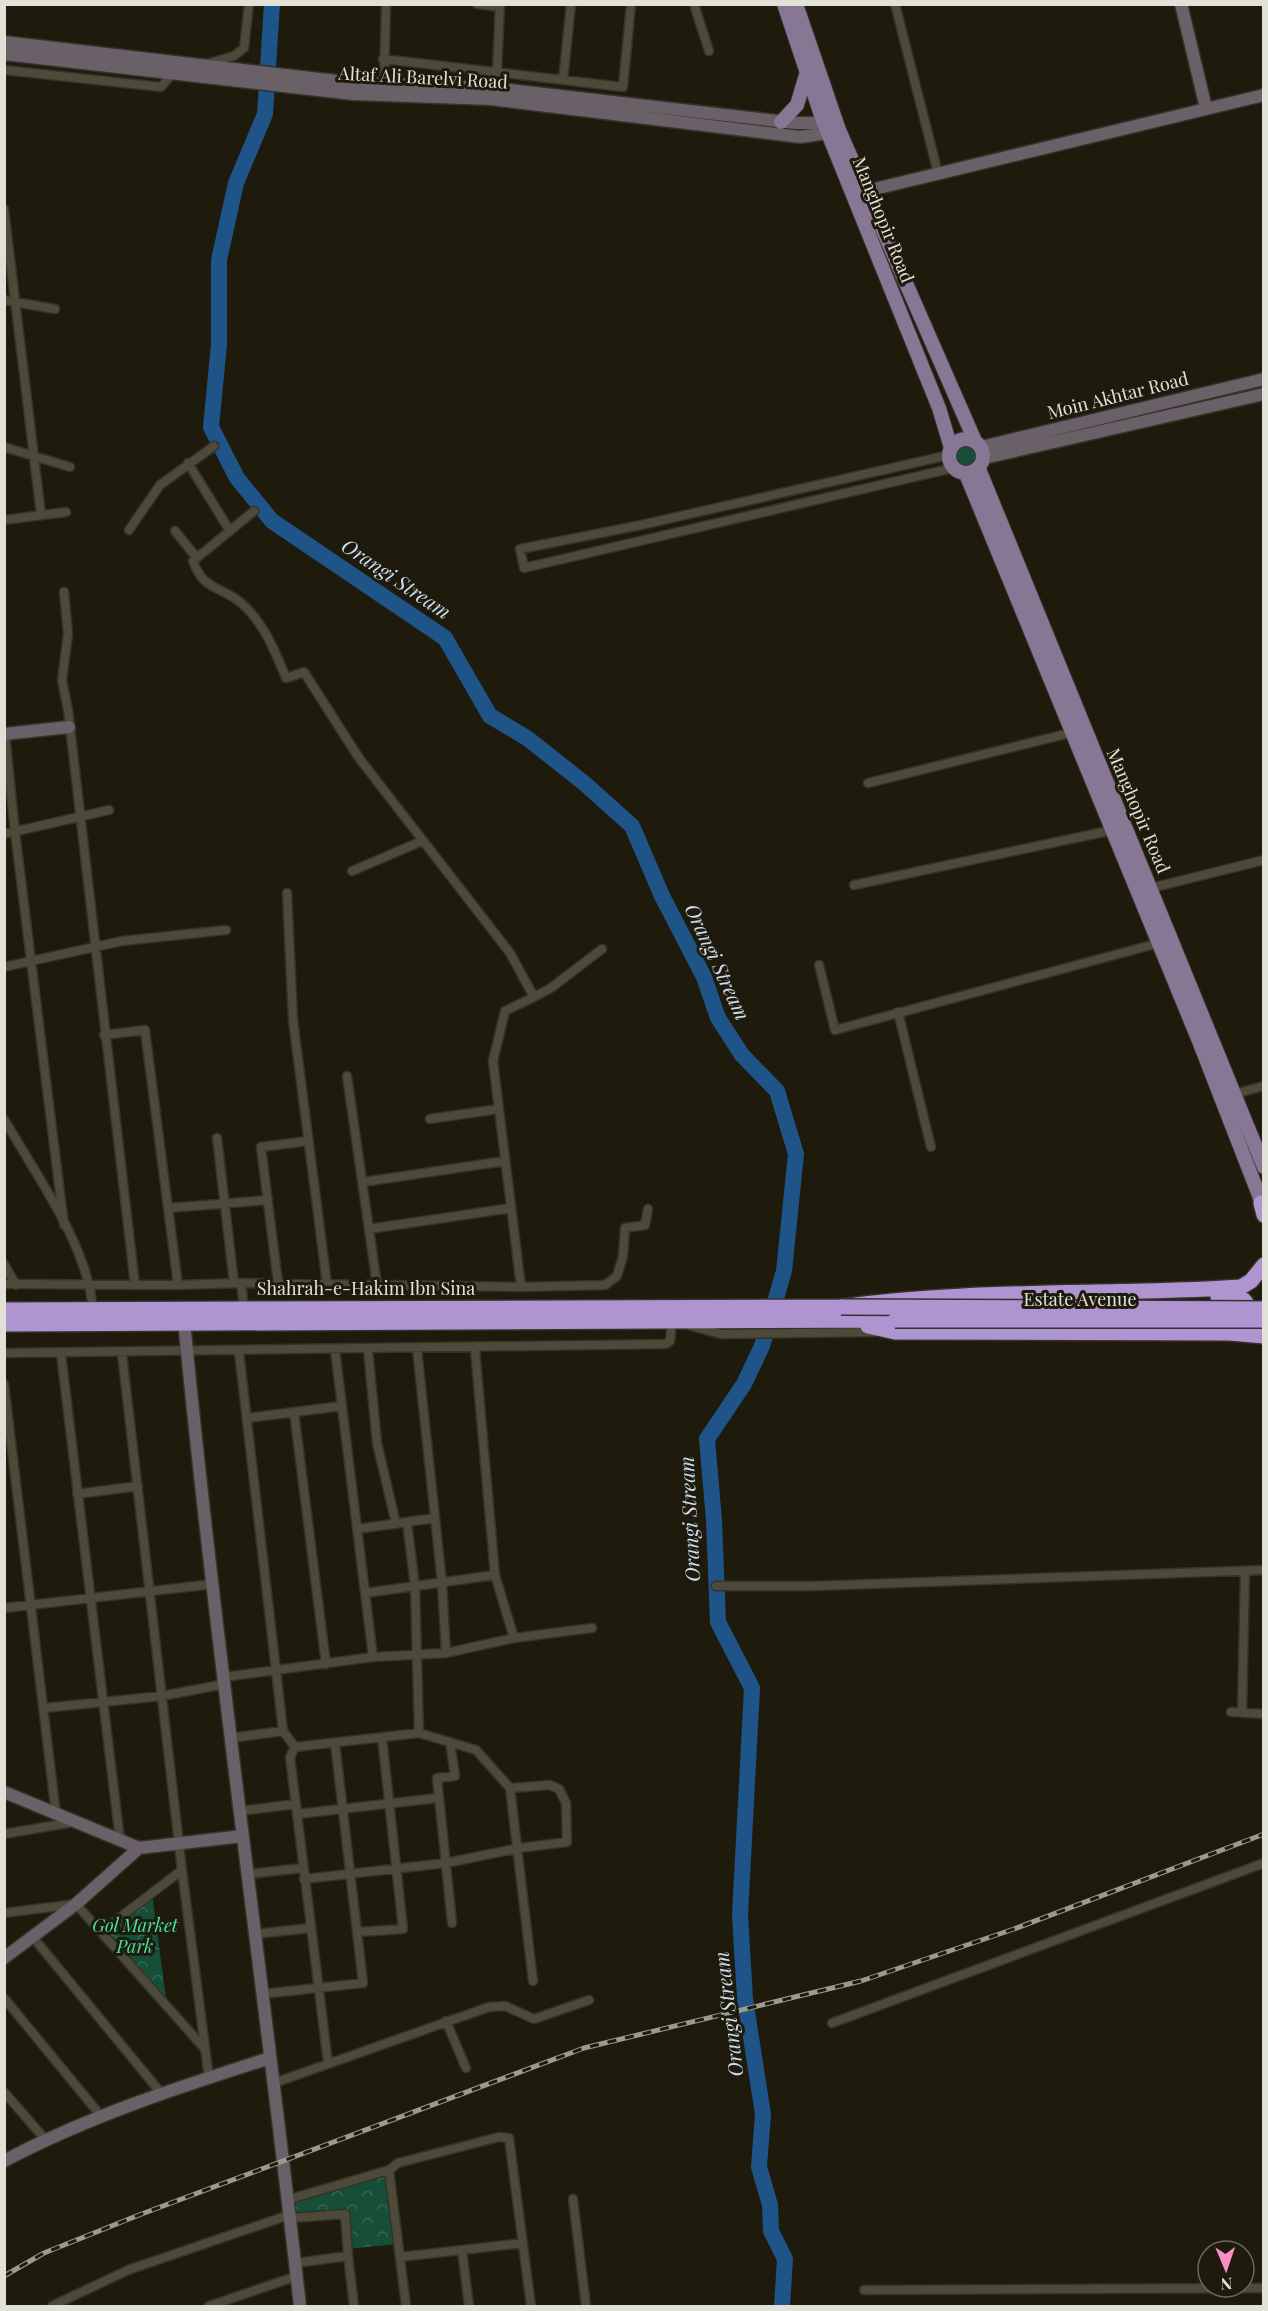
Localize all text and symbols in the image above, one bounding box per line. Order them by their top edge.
street label: Altaf Ali Barelvi Road [337,61,509,93]
street label: Manghopir Road [848,153,920,287]
street label: Moin Akhtar Road [1045,366,1191,424]
water label: Orangi Stream [337,531,457,624]
street label: Manghopir Road [1102,744,1176,877]
water label: Orangi Stream [680,899,757,1024]
street label: Shahrah-e-Hakim Ibn Sina [257,1276,475,1300]
street label: Estate Avenue [1023,1287,1137,1311]
water label: Orangi Stream [672,1455,705,1583]
park label: Gol Market Park [92,1913,179,1958]
water label: Orangi Stream [706,1950,749,2078]
north arrow [1196,2239,1256,2299]
text: N [1220,2274,1233,2295]

